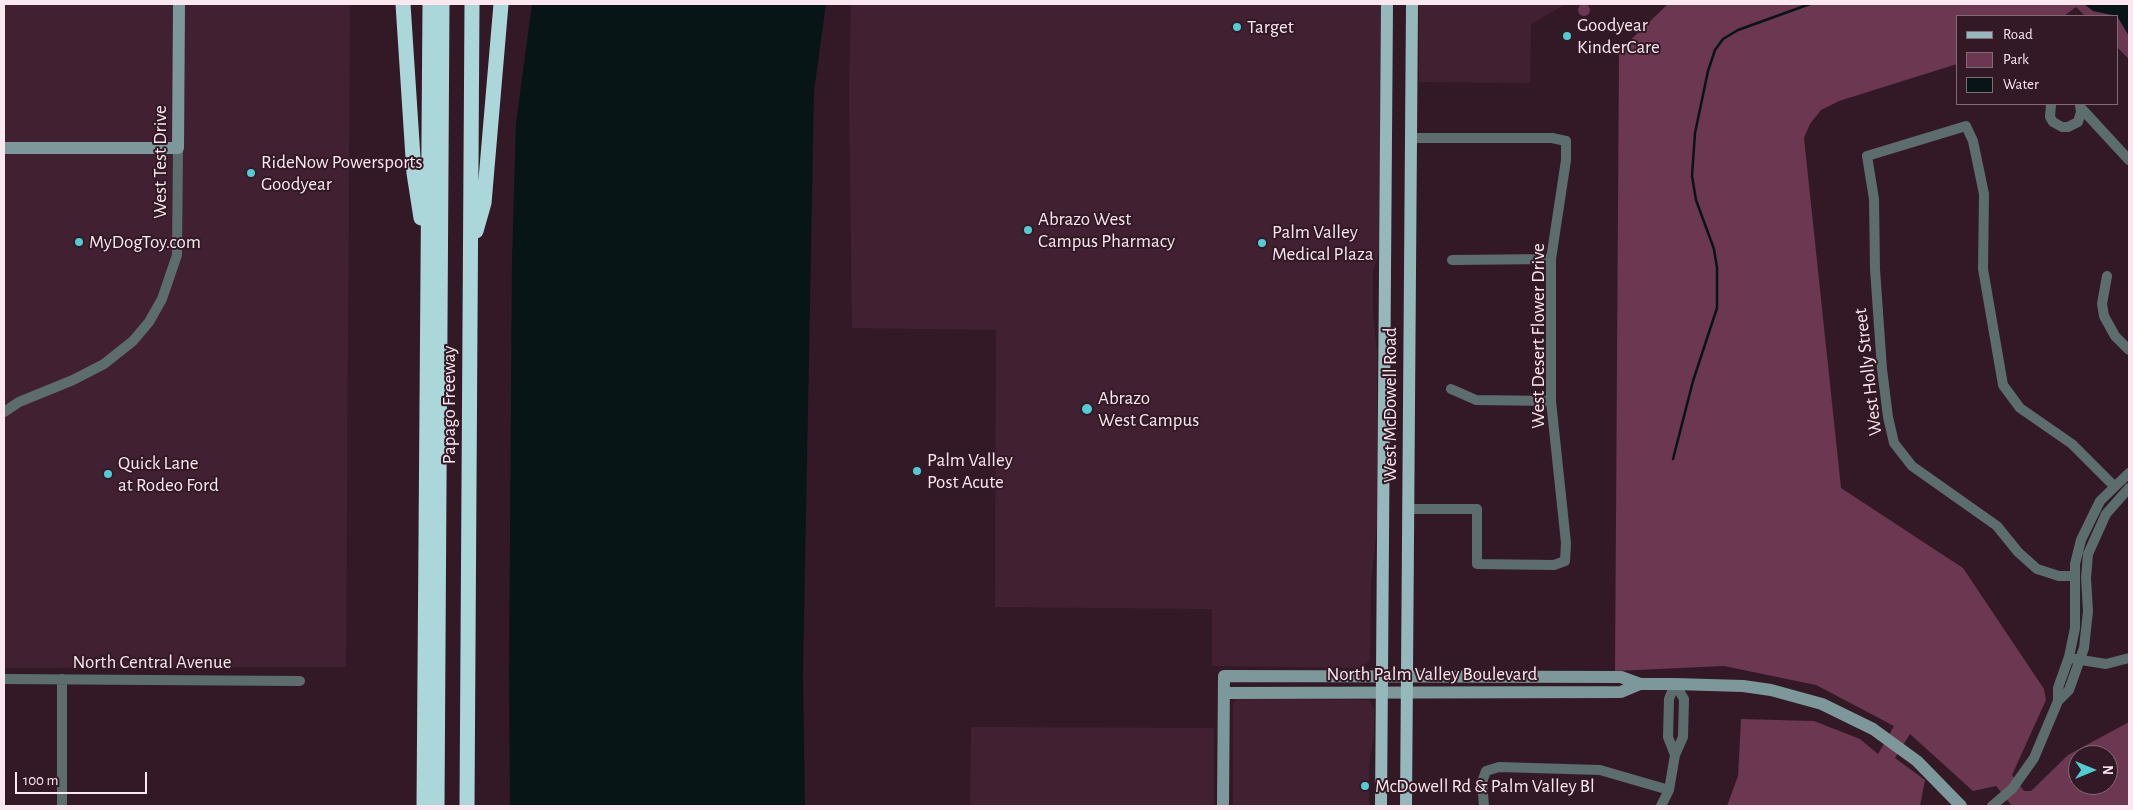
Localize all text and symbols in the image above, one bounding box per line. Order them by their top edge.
place label: Goodyear KinderCare [1577,14,1660,58]
legend [1956,15,2118,105]
place label: Target [1247,16,1294,38]
marker: Target [1231,21,1243,33]
text: Road [2003,27,2033,42]
marker: Goodyear KinderCare [1561,30,1573,42]
text: Park [2003,52,2029,67]
text: Water [2003,77,2039,92]
street label: West Test Drive [149,105,171,219]
place label: RideNow Powersports Goodyear [261,151,422,195]
marker: RideNow Powersports Goodyear [245,167,257,179]
place label: Abrazo West Campus Pharmacy [1038,208,1175,252]
place label: Palm Valley Medical Plaza [1272,221,1373,265]
marker: Abrazo West Campus Pharmacy [1022,224,1034,236]
place label: MyDogToy.com [89,231,201,253]
marker: MyDogToy.com [73,236,85,248]
marker: Palm Valley Medical Plaza [1256,237,1268,249]
street label: West Desert Flower Drive [1527,243,1549,429]
street label: West Holly Street [1849,307,1887,437]
street label: West McDowell Road [1379,327,1401,483]
street label: Papago Freeway [438,346,460,464]
place label: Abrazo West Campus [1098,387,1199,431]
marker: Abrazo West Campus [1080,402,1094,416]
place label: Palm Valley Post Acute [927,449,1013,493]
place label: Quick Lane at Rodeo Ford [118,452,219,496]
marker: Palm Valley Post Acute [911,465,923,477]
marker: Quick Lane at Rodeo Ford [102,468,114,480]
street label: North Central Avenue [72,651,232,673]
street label: North Palm Valley Boulevard [1327,663,1537,685]
north arrow [2068,745,2118,795]
scale bar [18,762,150,794]
text: N [2100,765,2114,775]
text: 100 m [23,773,58,788]
place label: McDowell Rd & Palm Valley Bl [1375,775,1595,797]
marker: McDowell Rd & Palm Valley Bl [1359,780,1371,792]

